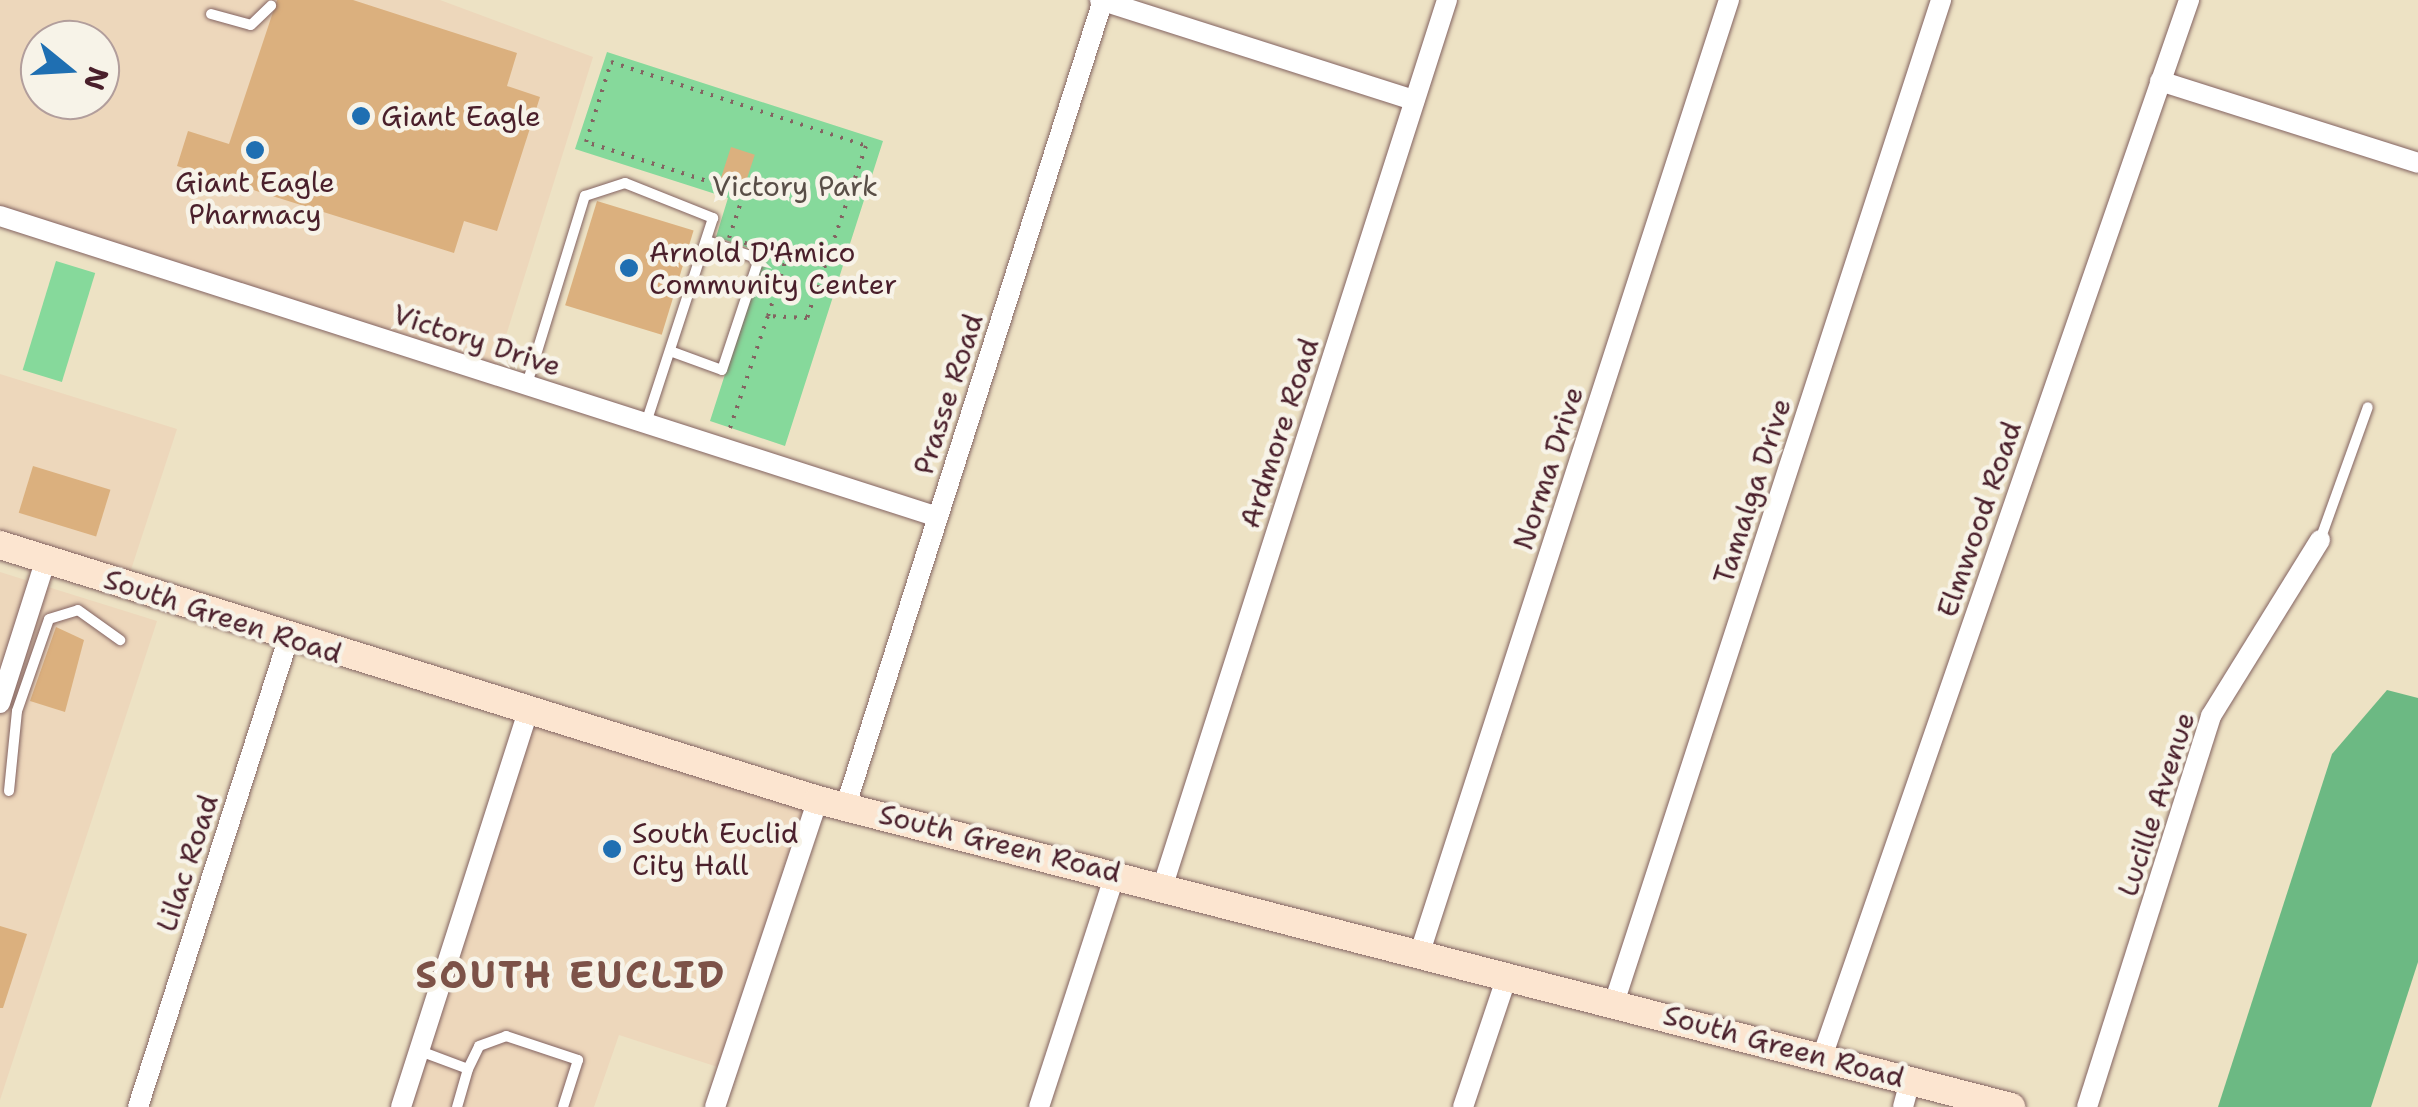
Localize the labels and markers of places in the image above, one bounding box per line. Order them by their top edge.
place label: Giant Eagle [381,99,541,133]
marker: Giant Eagle [350,105,372,127]
marker: Giant Eagle Pharmacy [244,139,266,161]
place label: Giant Eagle Pharmacy [175,165,335,231]
place label: Arnold D'Amico Community Center [649,235,897,301]
marker: Arnold D'Amico Community Center [618,257,640,279]
place label: South Euclid City Hall [632,816,798,882]
marker: South Euclid City Hall [601,838,623,860]

